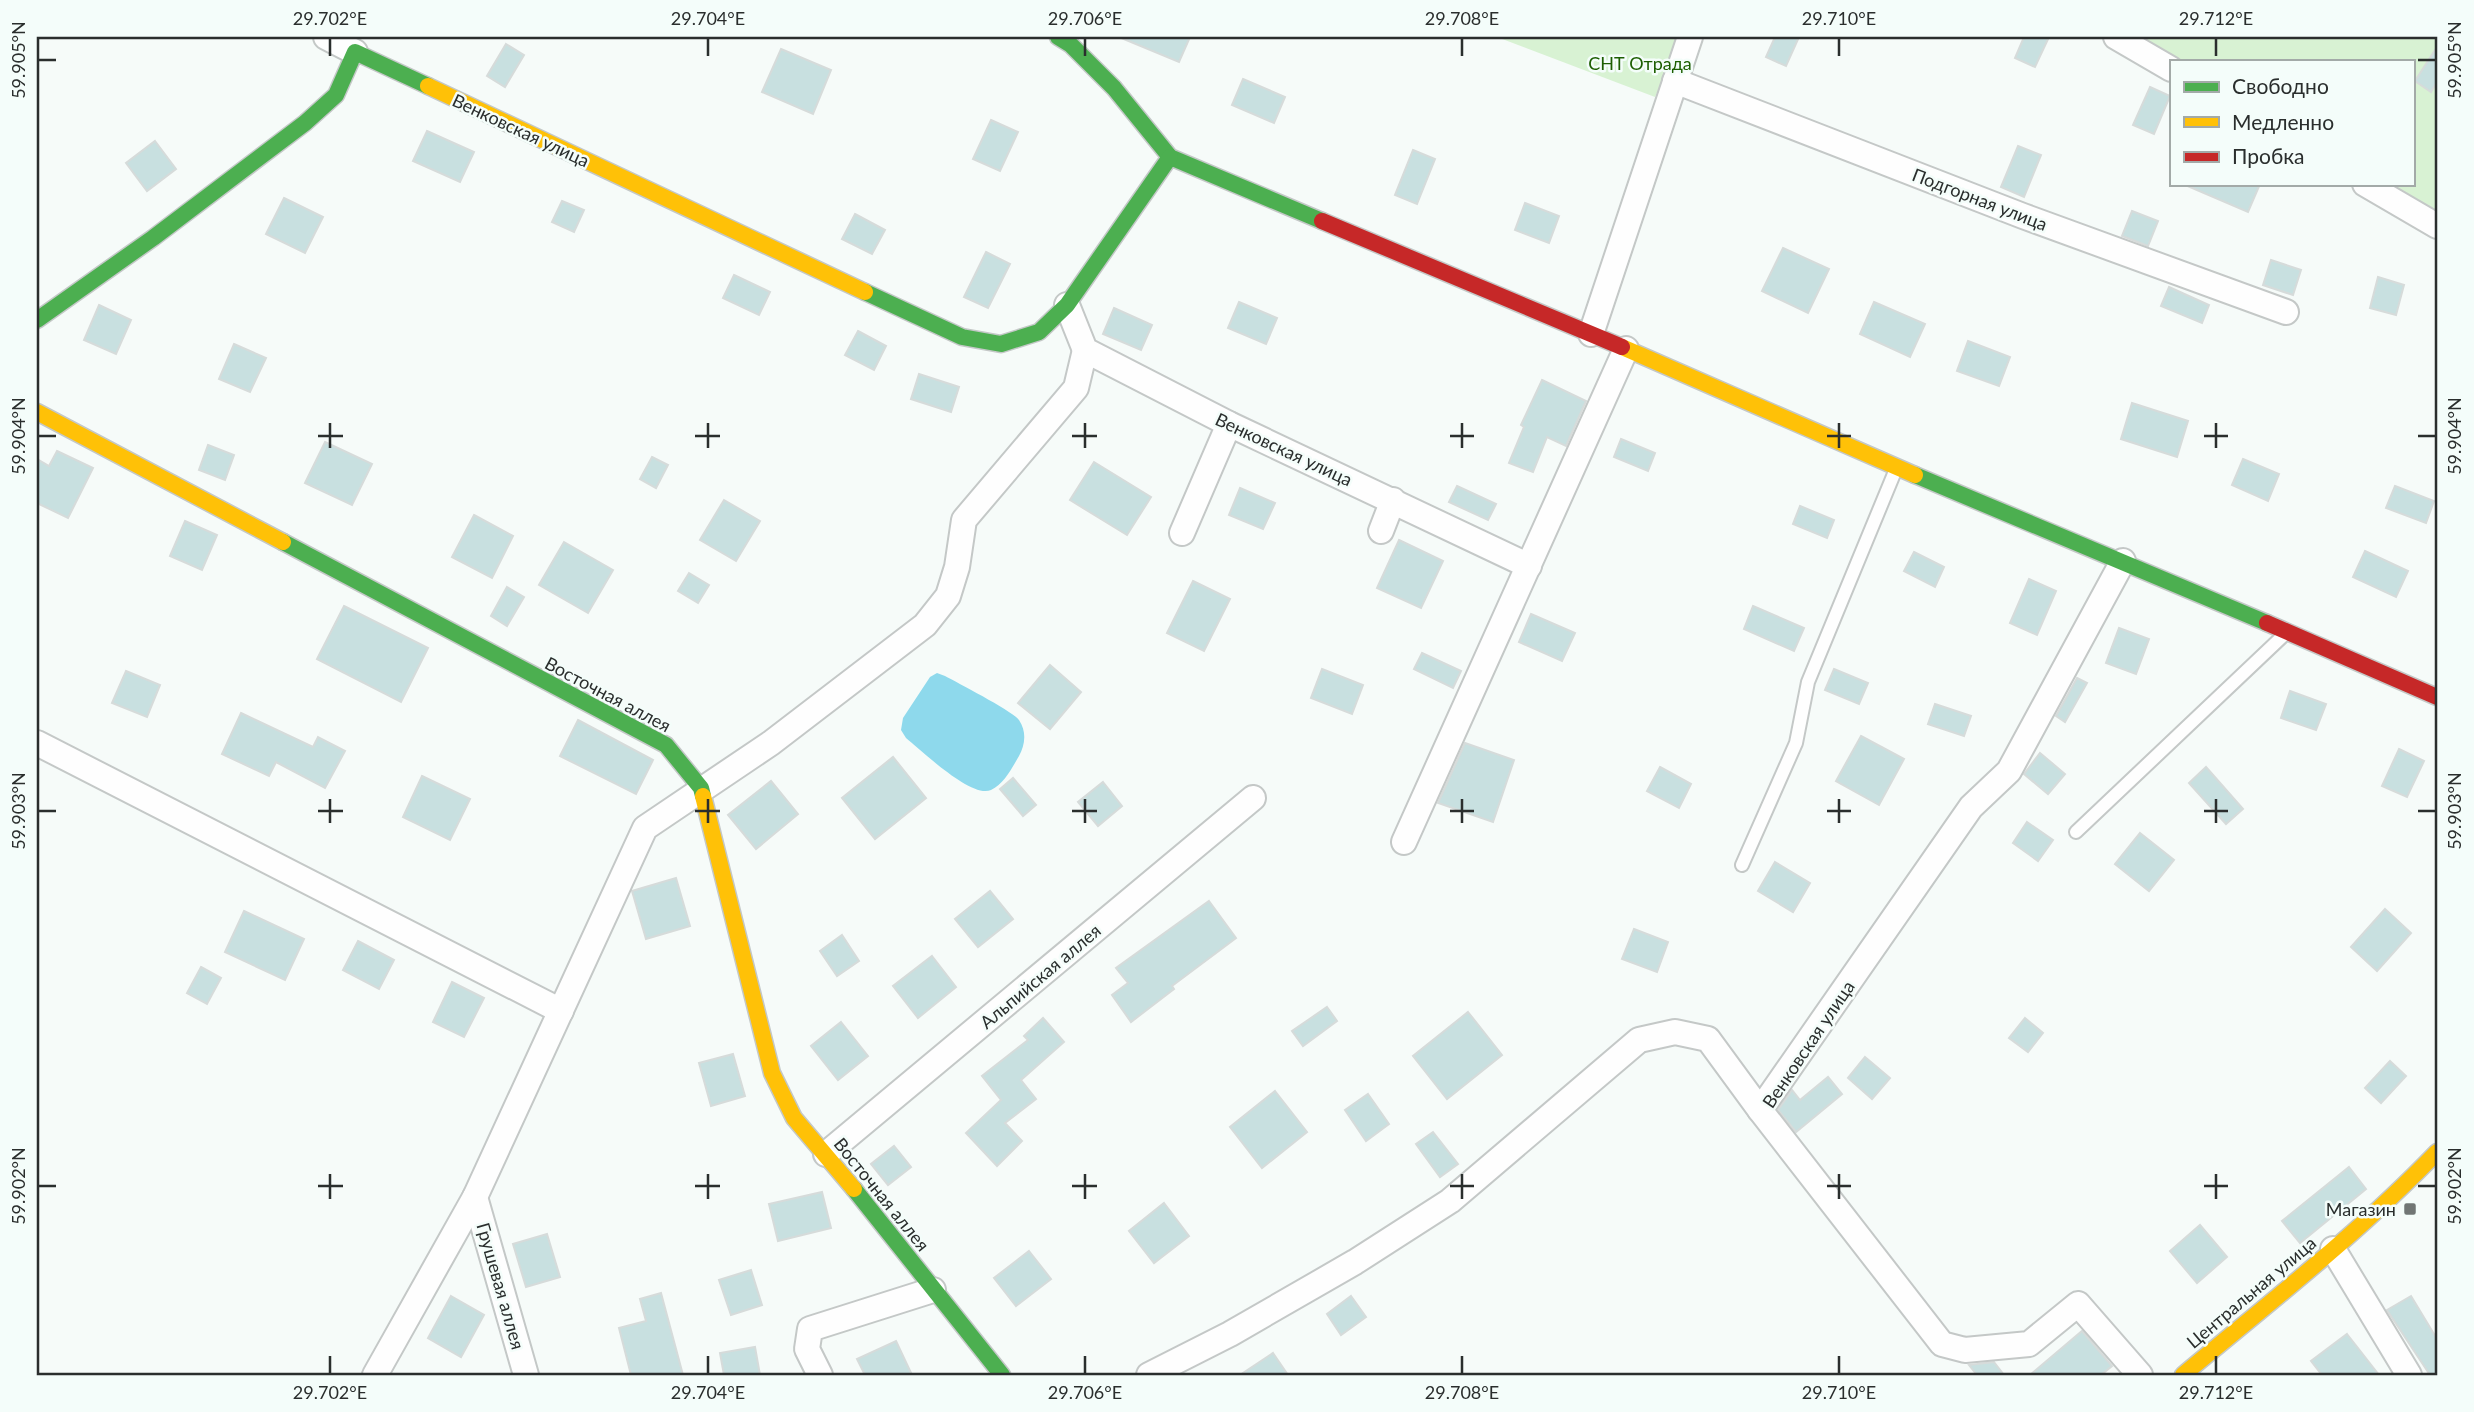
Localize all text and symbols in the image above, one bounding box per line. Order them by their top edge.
text: 29.702°E [293,7,367,29]
text: 29.704°E [671,7,745,29]
text: 29.706°E [1048,7,1122,29]
text: 29.708°E [1425,7,1499,29]
text: 29.710°E [1802,7,1876,29]
text: 29.712°E [2179,7,2253,29]
text: 59.905°N [7,21,29,99]
text: 59.905°N [2443,21,2465,99]
park label: СНТ Отрада [1588,52,1692,74]
legend [2170,60,2414,186]
text: Свободно [2232,73,2329,98]
street label: Венковская улица [449,89,593,171]
text: Медленно [2232,109,2334,134]
text: Пробка [2232,143,2305,168]
street label: Подгорная улица [1909,163,2051,235]
text: 59.904°N [7,397,29,475]
text: 59.904°N [2443,397,2465,475]
street label: Венковская улица [1212,408,1356,490]
street label: Восточная аллея [541,652,675,736]
text: 59.903°N [7,772,29,850]
text: 59.903°N [2443,772,2465,850]
street label: Альпийская аллея [975,919,1105,1033]
street label: Венковская улица [1757,976,1859,1112]
street label: Восточная аллея [830,1133,934,1255]
text: 59.902°N [7,1147,29,1225]
text: 59.902°N [2443,1147,2465,1225]
place label: Магазин [2326,1198,2396,1220]
marker: Магазин [2402,1201,2418,1217]
street label: Грушевая аллея [472,1220,530,1352]
street label: Центральная улица [2182,1231,2320,1353]
text: 29.702°E [293,1381,367,1403]
text: 29.704°E [671,1381,745,1403]
text: 29.706°E [1048,1381,1122,1403]
text: 29.708°E [1425,1381,1499,1403]
text: 29.710°E [1802,1381,1876,1403]
text: 29.712°E [2179,1381,2253,1403]

